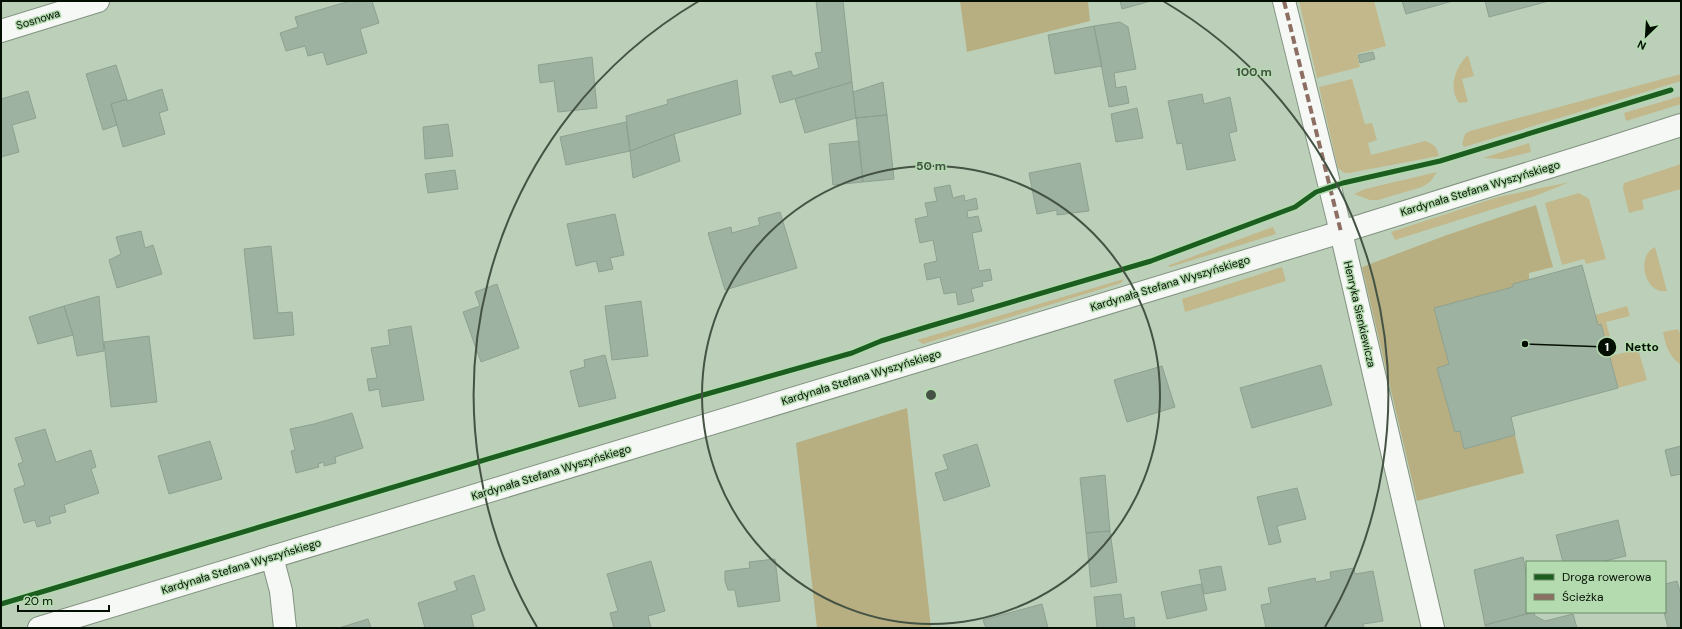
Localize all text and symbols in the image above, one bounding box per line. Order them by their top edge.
street label: Sosnowa [14,6,62,32]
north arrow [1626,16,1666,56]
text: N [1635,37,1648,53]
text: 100 m [1236,64,1272,80]
street label: Kardynała Stefana Wyszyńskiego [1398,157,1562,219]
text: 50 m [916,158,946,174]
street label: Kardynała Stefana Wyszyńskiego [1088,252,1252,314]
street label: Henryka Sienkiewicza [1341,259,1379,369]
callout: Netto [1597,335,1666,359]
text: 1 [1605,339,1609,355]
text: Netto [1625,339,1659,355]
street label: Kardynała Stefana Wyszyńskiego [779,346,943,408]
centre of rings [924,388,938,402]
street label: Kardynała Stefana Wyszyńskiego [469,441,633,503]
street label: Kardynała Stefana Wyszyńskiego [159,535,323,597]
legend [1526,561,1666,613]
text: Droga rowerowa [1562,569,1651,585]
scale bar [18,587,109,613]
text: Ścieżka [1562,589,1604,605]
text: 20 m [24,593,53,609]

